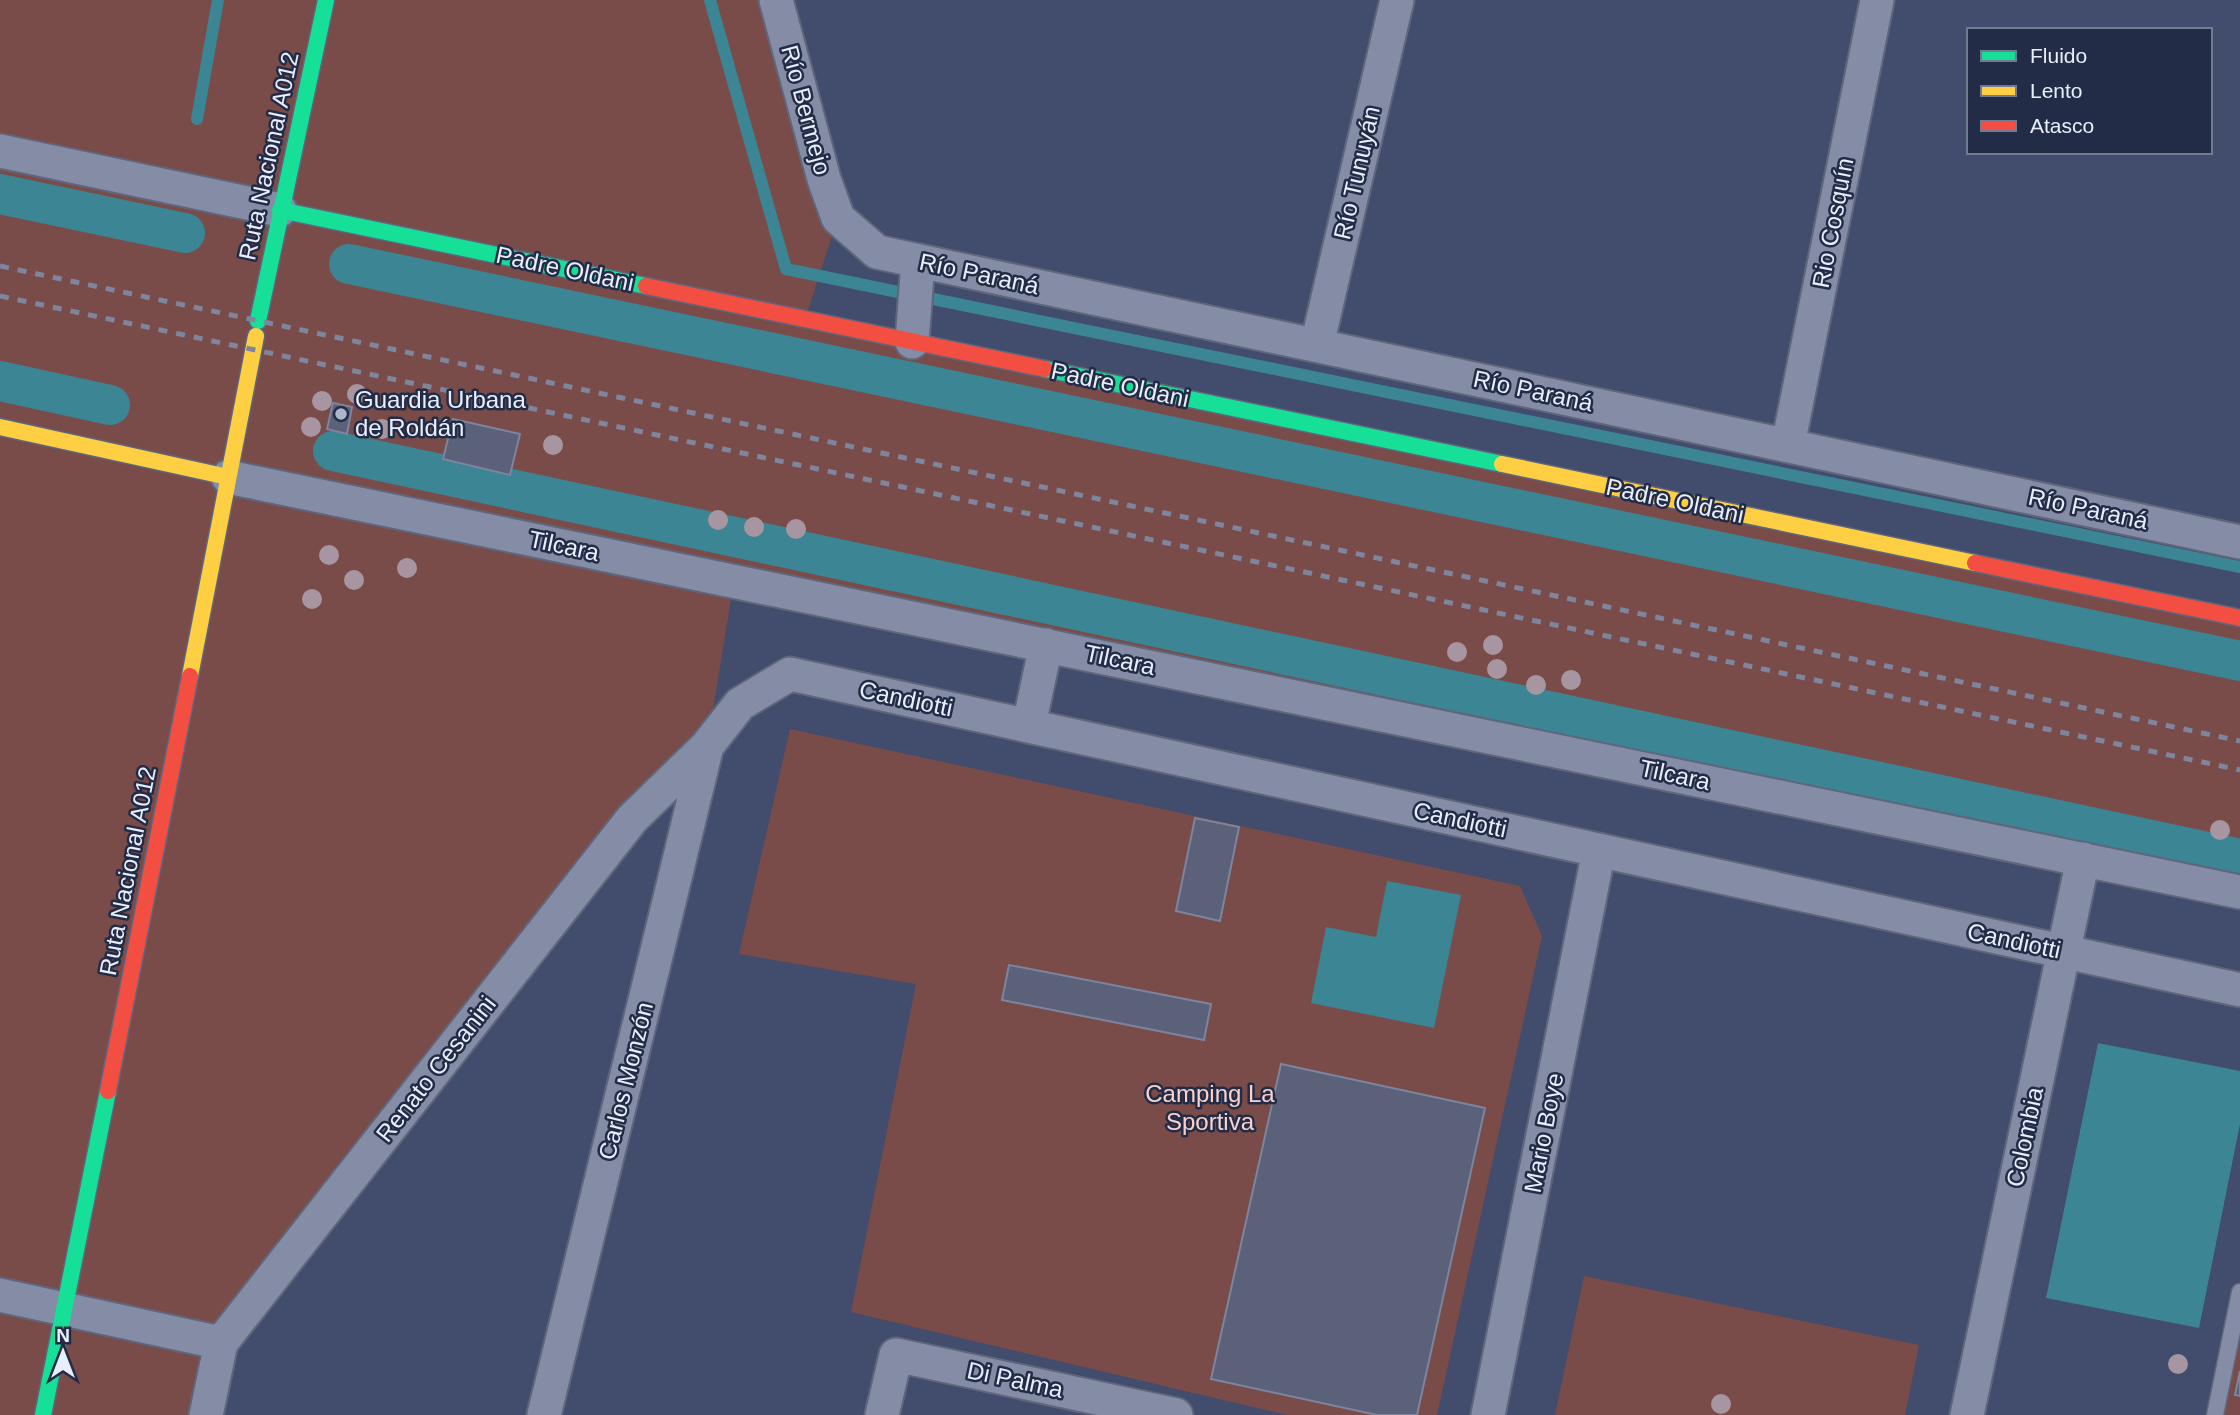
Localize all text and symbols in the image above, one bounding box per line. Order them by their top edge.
legend [1967,28,2212,154]
street label: Río Bermejo [776,42,837,178]
text: Fluido [2030,44,2087,67]
street label: Ruta Nacional A012 [233,49,304,262]
text: Lento [2030,79,2083,102]
street label: Río Tunuyán [1328,104,1385,242]
text: Atasco [2030,114,2094,137]
street label: Rio Cosquín [1807,156,1858,290]
street label: Padre Oldani [494,241,636,296]
street label: Río Paraná [917,248,1042,299]
street label: Padre Oldani [1049,357,1191,412]
street label: Río Paraná [1471,365,1596,416]
place label: Guardia Urbana de Roldán [355,386,526,441]
marker: Guardia Urbana de Roldán [333,406,349,422]
street label: Padre Oldani [1604,473,1746,528]
street label: Río Paraná [2026,483,2151,534]
street label: Tilcara [527,525,602,566]
street label: Tilcara [1083,639,1158,680]
street label: Candiotti [857,675,955,722]
street label: Tilcara [1638,754,1713,795]
street label: Ruta Nacional A012 [94,764,161,978]
street label: Candiotti [1411,796,1509,843]
street label: Candiotti [1965,917,2063,964]
street label: Renato Cesanini [370,990,501,1147]
street label: Carlos Monzón [593,999,658,1162]
street label: Mario Boye [1519,1071,1568,1195]
park label: Camping La Sportiva [1145,1080,1275,1135]
street label: Colombia [2001,1084,2048,1189]
north arrow [28,1317,98,1387]
text: N [56,1325,70,1346]
street label: Di Palma [965,1356,1066,1403]

